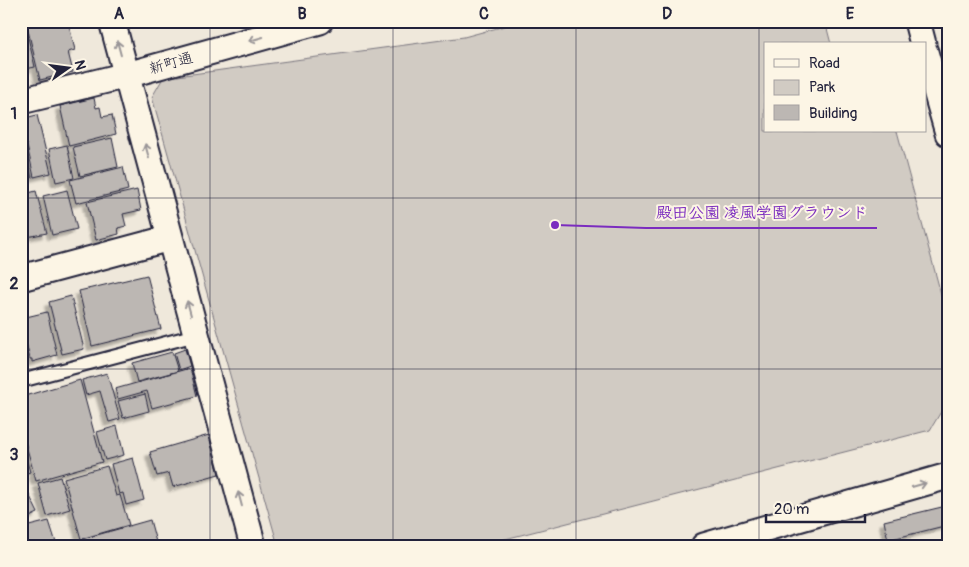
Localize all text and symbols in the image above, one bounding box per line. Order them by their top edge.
text: A [114,4,125,24]
text: B [297,4,307,24]
text: C [479,4,489,24]
text: D [662,4,672,24]
text: E [846,4,855,24]
one-way arrow [249,35,265,44]
one-way arrow [114,41,124,57]
north arrow [42,42,92,92]
legend [764,42,926,132]
street label: 新町通 [147,48,195,79]
text: Road [809,54,840,73]
text: N [71,58,90,72]
text: Park [809,78,836,97]
text: 1 [11,104,17,124]
text: Building [809,104,857,123]
one-way arrow [142,143,151,159]
callout: 殿田公園 凌風学園グラウンド [646,197,877,228]
text: 殿田公園 凌風学園グラウンド [656,203,868,223]
text: 2 [10,274,19,294]
one-way arrow [184,300,193,316]
text: 3 [10,445,19,465]
one-way arrow [911,479,927,489]
one-way arrow [235,491,244,507]
scale bar [766,492,865,524]
text: 20 m [774,500,809,519]

